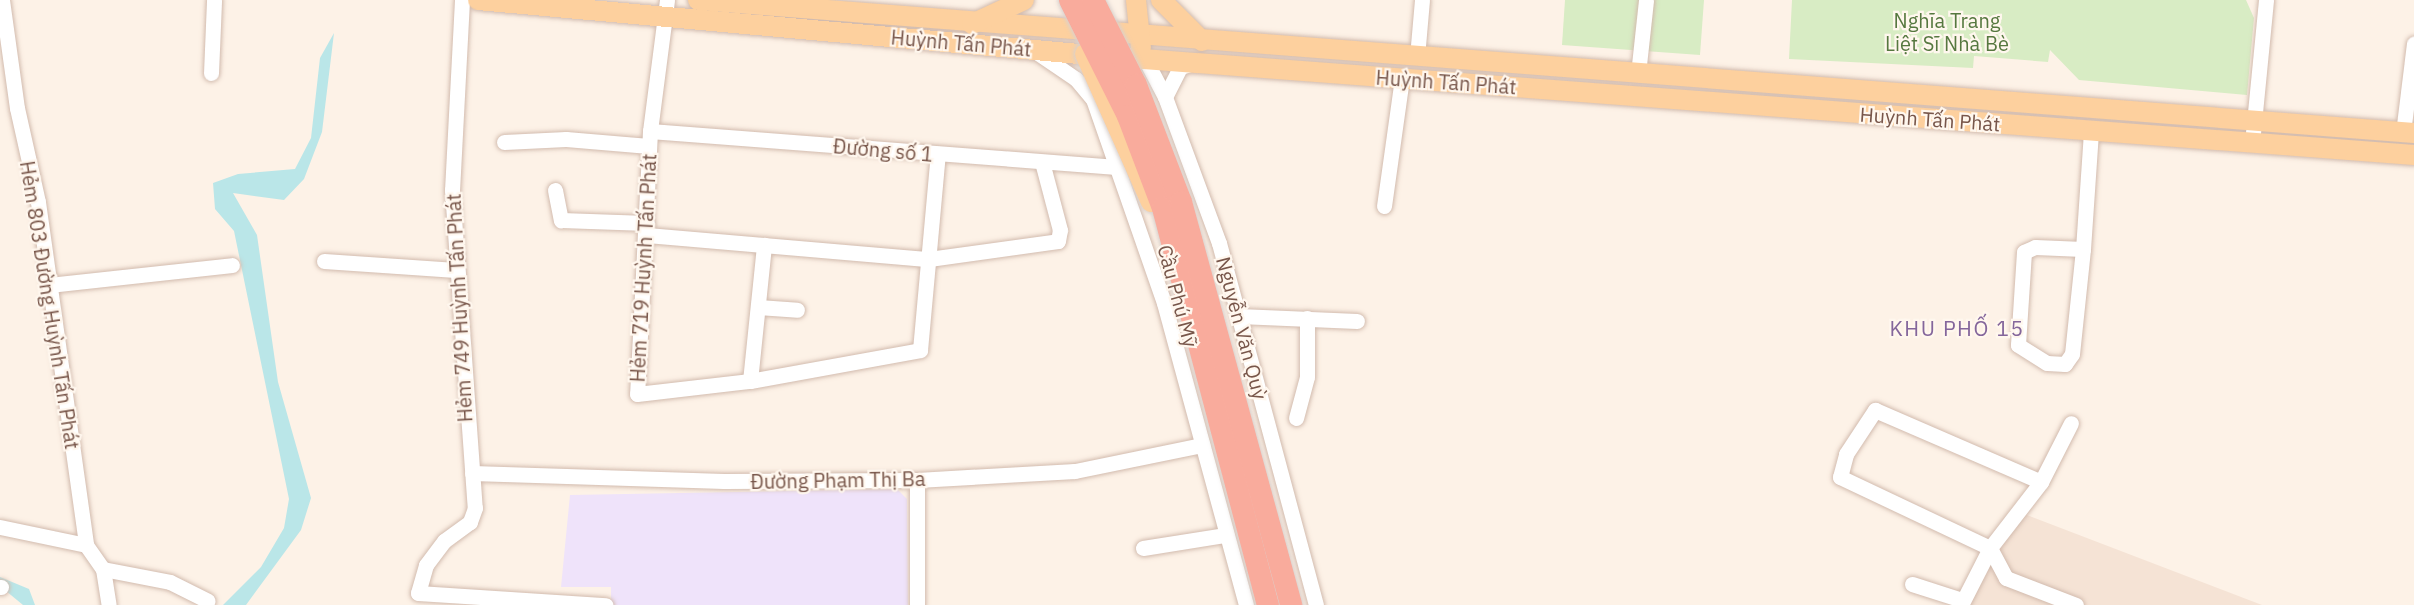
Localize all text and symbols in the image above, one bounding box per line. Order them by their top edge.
park label: Nghĩa Trang Liệt Sĩ Nhà Bè [1885,9,2009,56]
street label: Huỳnh Tấn Phát [890,25,1032,61]
street label: Huỳnh Tấn Phát [1375,65,1517,99]
street label: Huỳnh Tấn Phát [1859,102,2001,136]
street label: Đường số 1 [832,134,934,166]
street label: Hẻm 719 Huỳnh Tấn Phát [625,153,661,383]
street label: Hẻm 803 Đường Huỳnh Tấn Phát [15,159,85,451]
street label: Hẻm 749 Huỳnh Tấn Phát [441,193,477,423]
street label: Cầu Phú Mỹ [1153,242,1203,350]
street label: Nguyễn Văn Quỳ [1211,254,1273,402]
district label: KHU PHỐ 15 [1890,315,2024,341]
street label: Đường Phạm Thị Ba [750,466,926,494]

